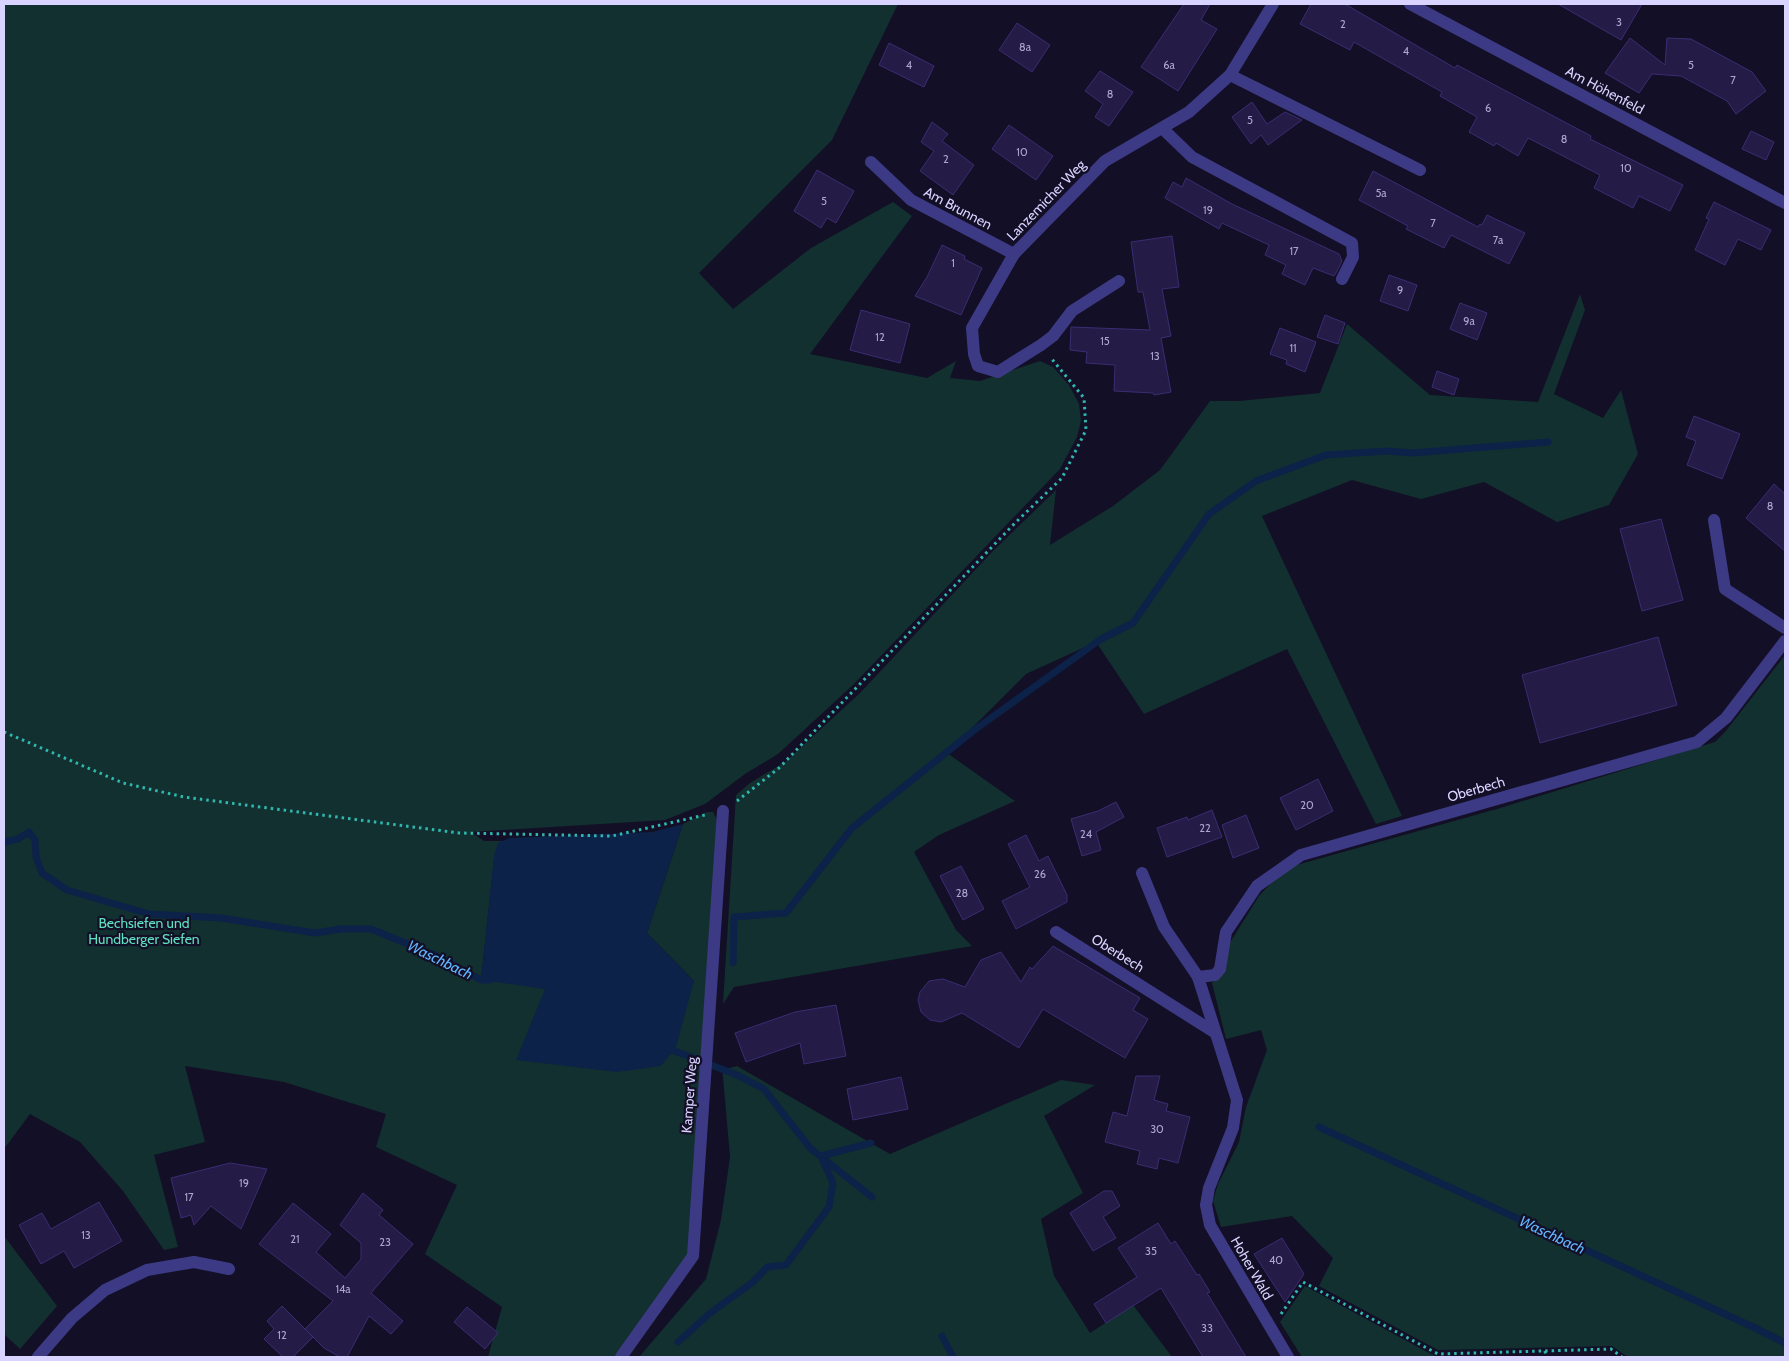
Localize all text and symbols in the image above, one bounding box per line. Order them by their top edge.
house number: 3 [1616,15,1622,29]
house number: 2 [1340,17,1346,31]
house number: 8a [1019,40,1032,54]
house number: 4 [1403,44,1410,58]
house number: 4 [906,58,913,72]
house number: 6a [1163,58,1175,72]
house number: 5 [1688,58,1694,72]
street label: Am Höhenfeld [1563,62,1647,118]
house number: 7 [1730,73,1736,87]
house number: 8 [1107,87,1113,101]
house number: 6 [1485,101,1491,115]
house number: 5 [1247,113,1253,127]
house number: 8 [1561,132,1567,146]
house number: 10 [1016,145,1028,159]
house number: 2 [943,152,949,166]
street label: Lanzemicher Weg [1003,155,1090,244]
house number: 10 [1620,161,1632,175]
street label: Am Brunnen [921,183,995,234]
house number: 5a [1375,186,1387,200]
house number: 5 [821,194,827,208]
house number: 19 [1203,203,1213,217]
house number: 7 [1430,216,1436,230]
house number: 7a [1493,233,1504,247]
house number: 17 [1289,244,1299,258]
house number: 1 [951,256,955,270]
house number: 9 [1397,283,1403,297]
house number: 9a [1463,314,1475,328]
house number: 12 [875,330,885,344]
house number: 15 [1100,334,1110,348]
house number: 11 [1289,341,1297,355]
house number: 13 [1150,349,1160,363]
house number: 8 [1767,499,1773,513]
street label: Oberbech [1445,772,1507,806]
house number: 20 [1300,798,1314,812]
house number: 22 [1199,821,1211,835]
house number: 24 [1080,827,1093,841]
house number: 26 [1034,867,1046,881]
house number: 28 [956,886,968,900]
park label: Bechsiefen und Hundberger Siefen [88,914,200,948]
street label: Oberbech [1088,930,1148,976]
water label: Waschbach [404,936,476,984]
street label: Kamper Weg [677,1055,701,1134]
house number: 30 [1150,1122,1164,1136]
house number: 19 [239,1176,249,1190]
house number: 17 [184,1190,194,1204]
water label: Waschbach [1516,1212,1588,1258]
house number: 13 [81,1228,91,1242]
house number: 21 [290,1232,300,1246]
street label: Hoher Wald [1227,1233,1277,1303]
house number: 23 [379,1235,391,1249]
house number: 35 [1145,1244,1157,1258]
house number: 40 [1269,1253,1283,1267]
house number: 14a [335,1282,351,1296]
house number: 33 [1201,1321,1213,1335]
house number: 12 [277,1328,287,1342]

